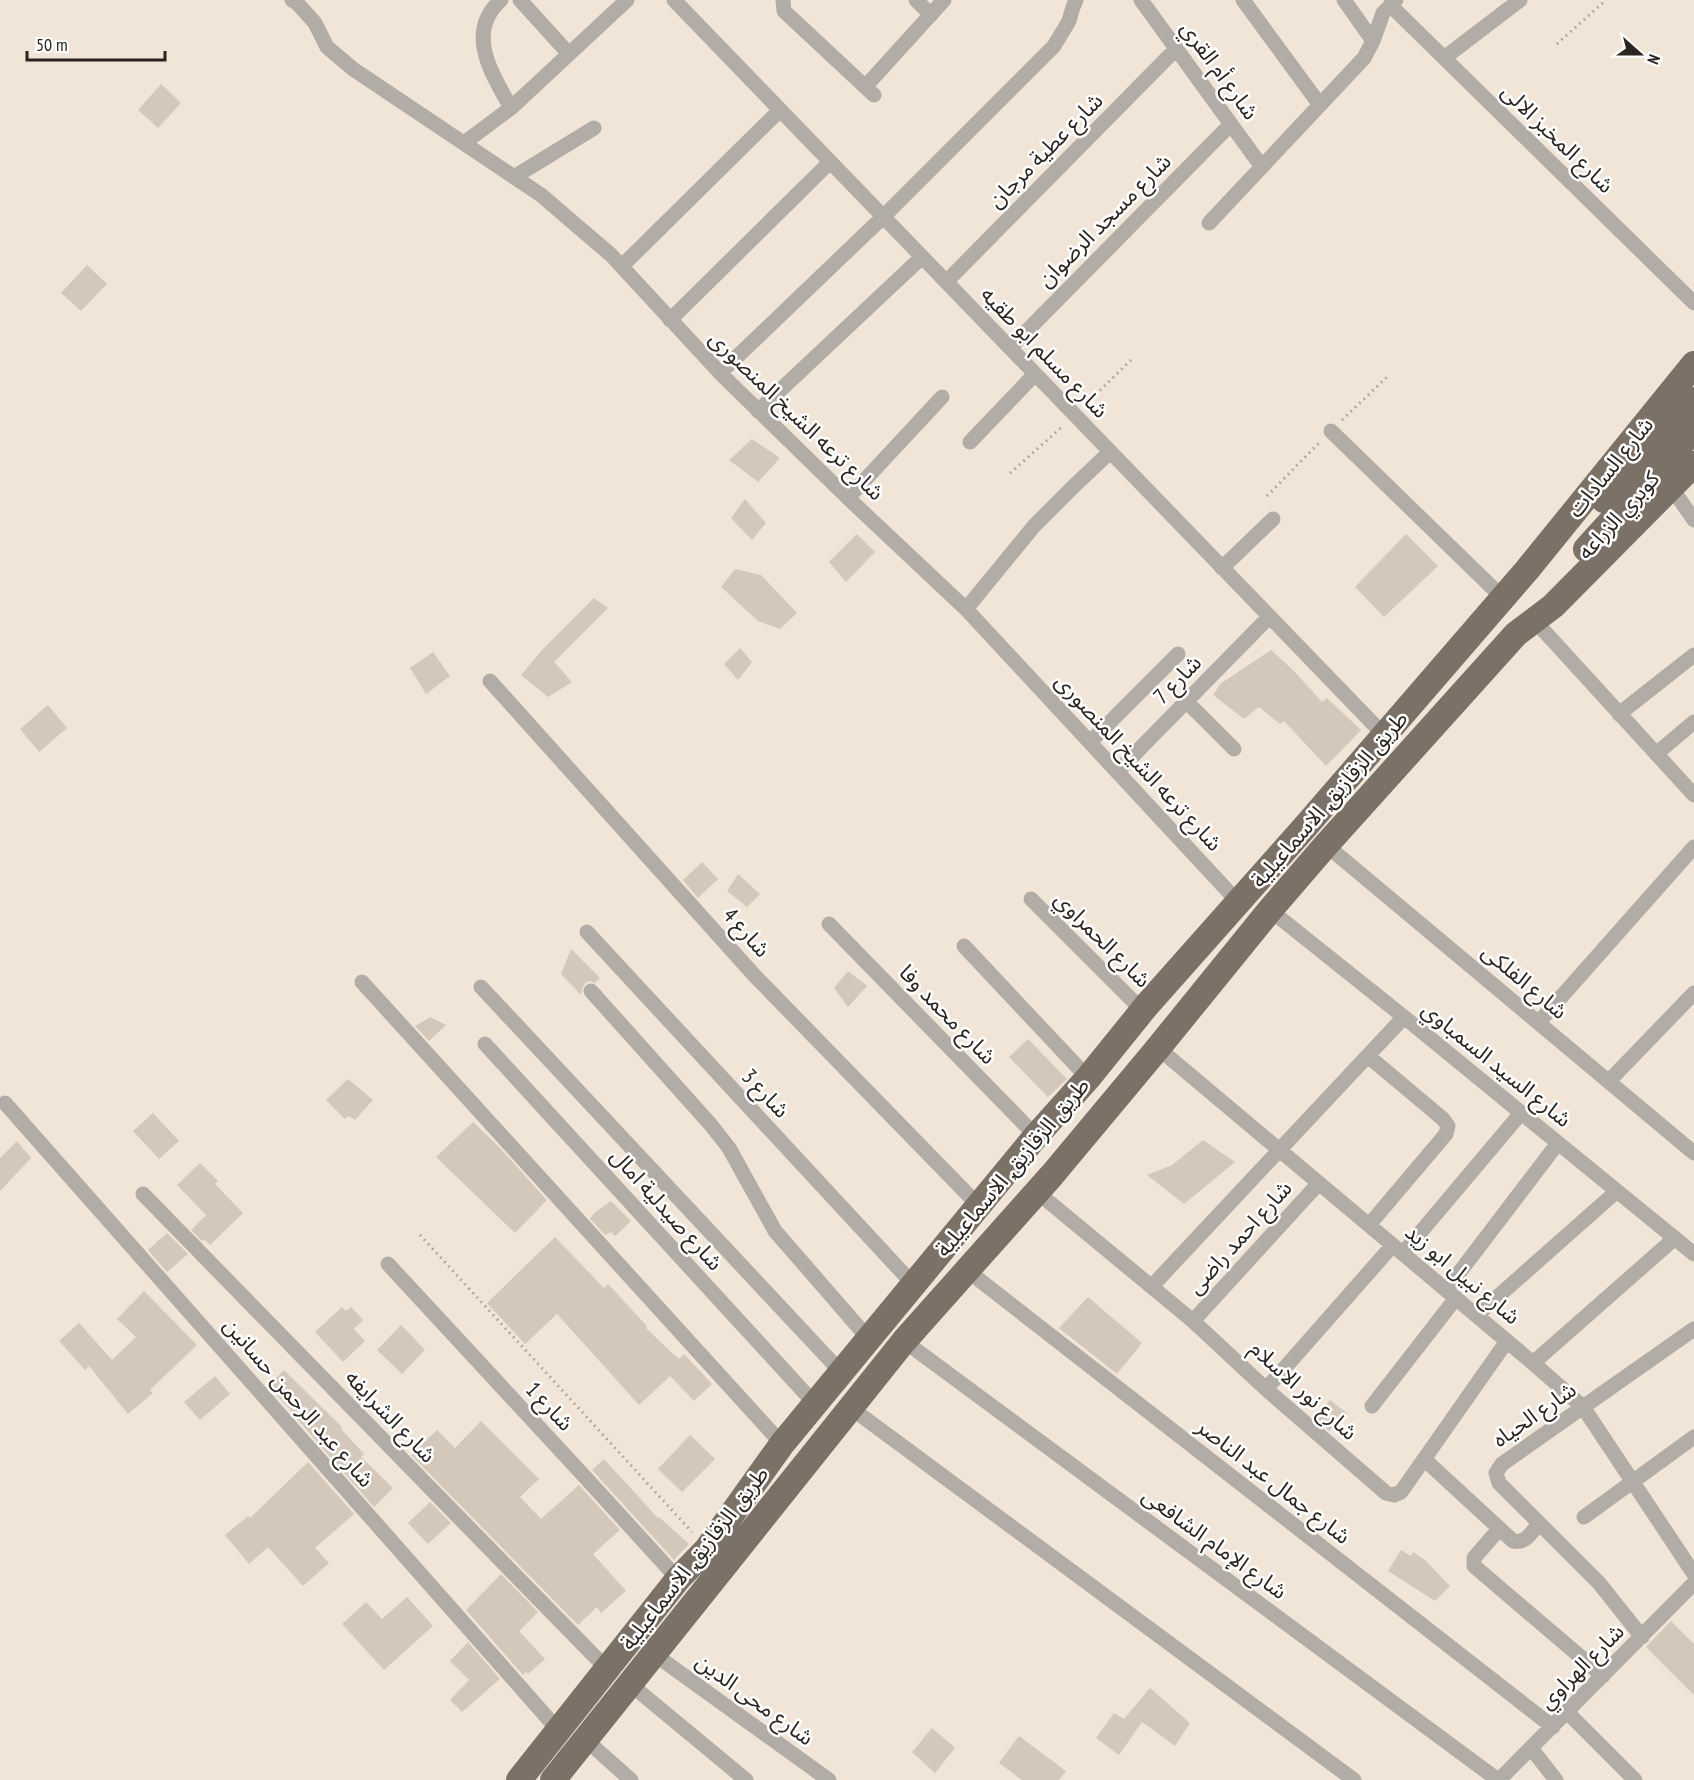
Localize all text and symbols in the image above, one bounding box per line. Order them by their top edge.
street label: شارع أم القري [1172,15,1265,127]
scale bar [27,24,165,62]
north arrow [1610,24,1670,84]
text: 50 m [36,33,68,56]
text: N [1643,52,1665,67]
street label: شارع المخبز الالى [1494,77,1620,201]
street label: شارع عطية مرجان [981,86,1111,216]
street label: شارع مسجد الرضوان [1031,147,1179,295]
street label: شارع مسلم ابو طقيه [973,280,1115,426]
street label: شارع ترعه الشيخ المنصورى [701,324,890,508]
street label: شارع السادات [1561,411,1661,525]
street label: كوبري الزراعه [1571,464,1668,567]
street label: شارع 7 [1147,649,1209,711]
street label: شارع ترعه الشيخ المنصورى [1047,667,1229,859]
street label: طريق الزقازيق, الاسماعيلية [1244,705,1414,893]
street label: شارع الحمراوي [1047,885,1157,995]
street label: شارع 4 [715,901,777,965]
street label: شارع الفلكى [1474,937,1574,1027]
street label: شارع محمد وفا [891,958,1003,1072]
street label: شارع السيد السمباوي [1414,995,1578,1135]
street label: شارع 3 [734,1062,796,1126]
street label: طريق الزقازيق, الاسماعيلية [929,1072,1095,1262]
street label: شارع صيدلية امال [602,1142,729,1278]
street label: شارع احمد راضى [1181,1174,1300,1302]
street label: شارع نبيل ابو زيد [1398,1218,1526,1333]
street label: شارع عبد الرحمن حسانين [215,1311,380,1495]
street label: شارع نور الاسلام [1242,1334,1364,1448]
street label: شارع الشرايفه [338,1364,442,1471]
street label: شارع 1 [518,1375,580,1439]
street label: شارع الحياه [1487,1375,1583,1455]
street label: شارع جمال عبد الناصر [1189,1411,1357,1552]
street label: طريق الزقازيق, الاسماعيلية [614,1461,774,1655]
street label: شارع الإمام الشافعى [1135,1481,1293,1607]
street label: شارع الهراوي [1532,1617,1632,1717]
street label: شارع محى الدين [689,1647,820,1754]

